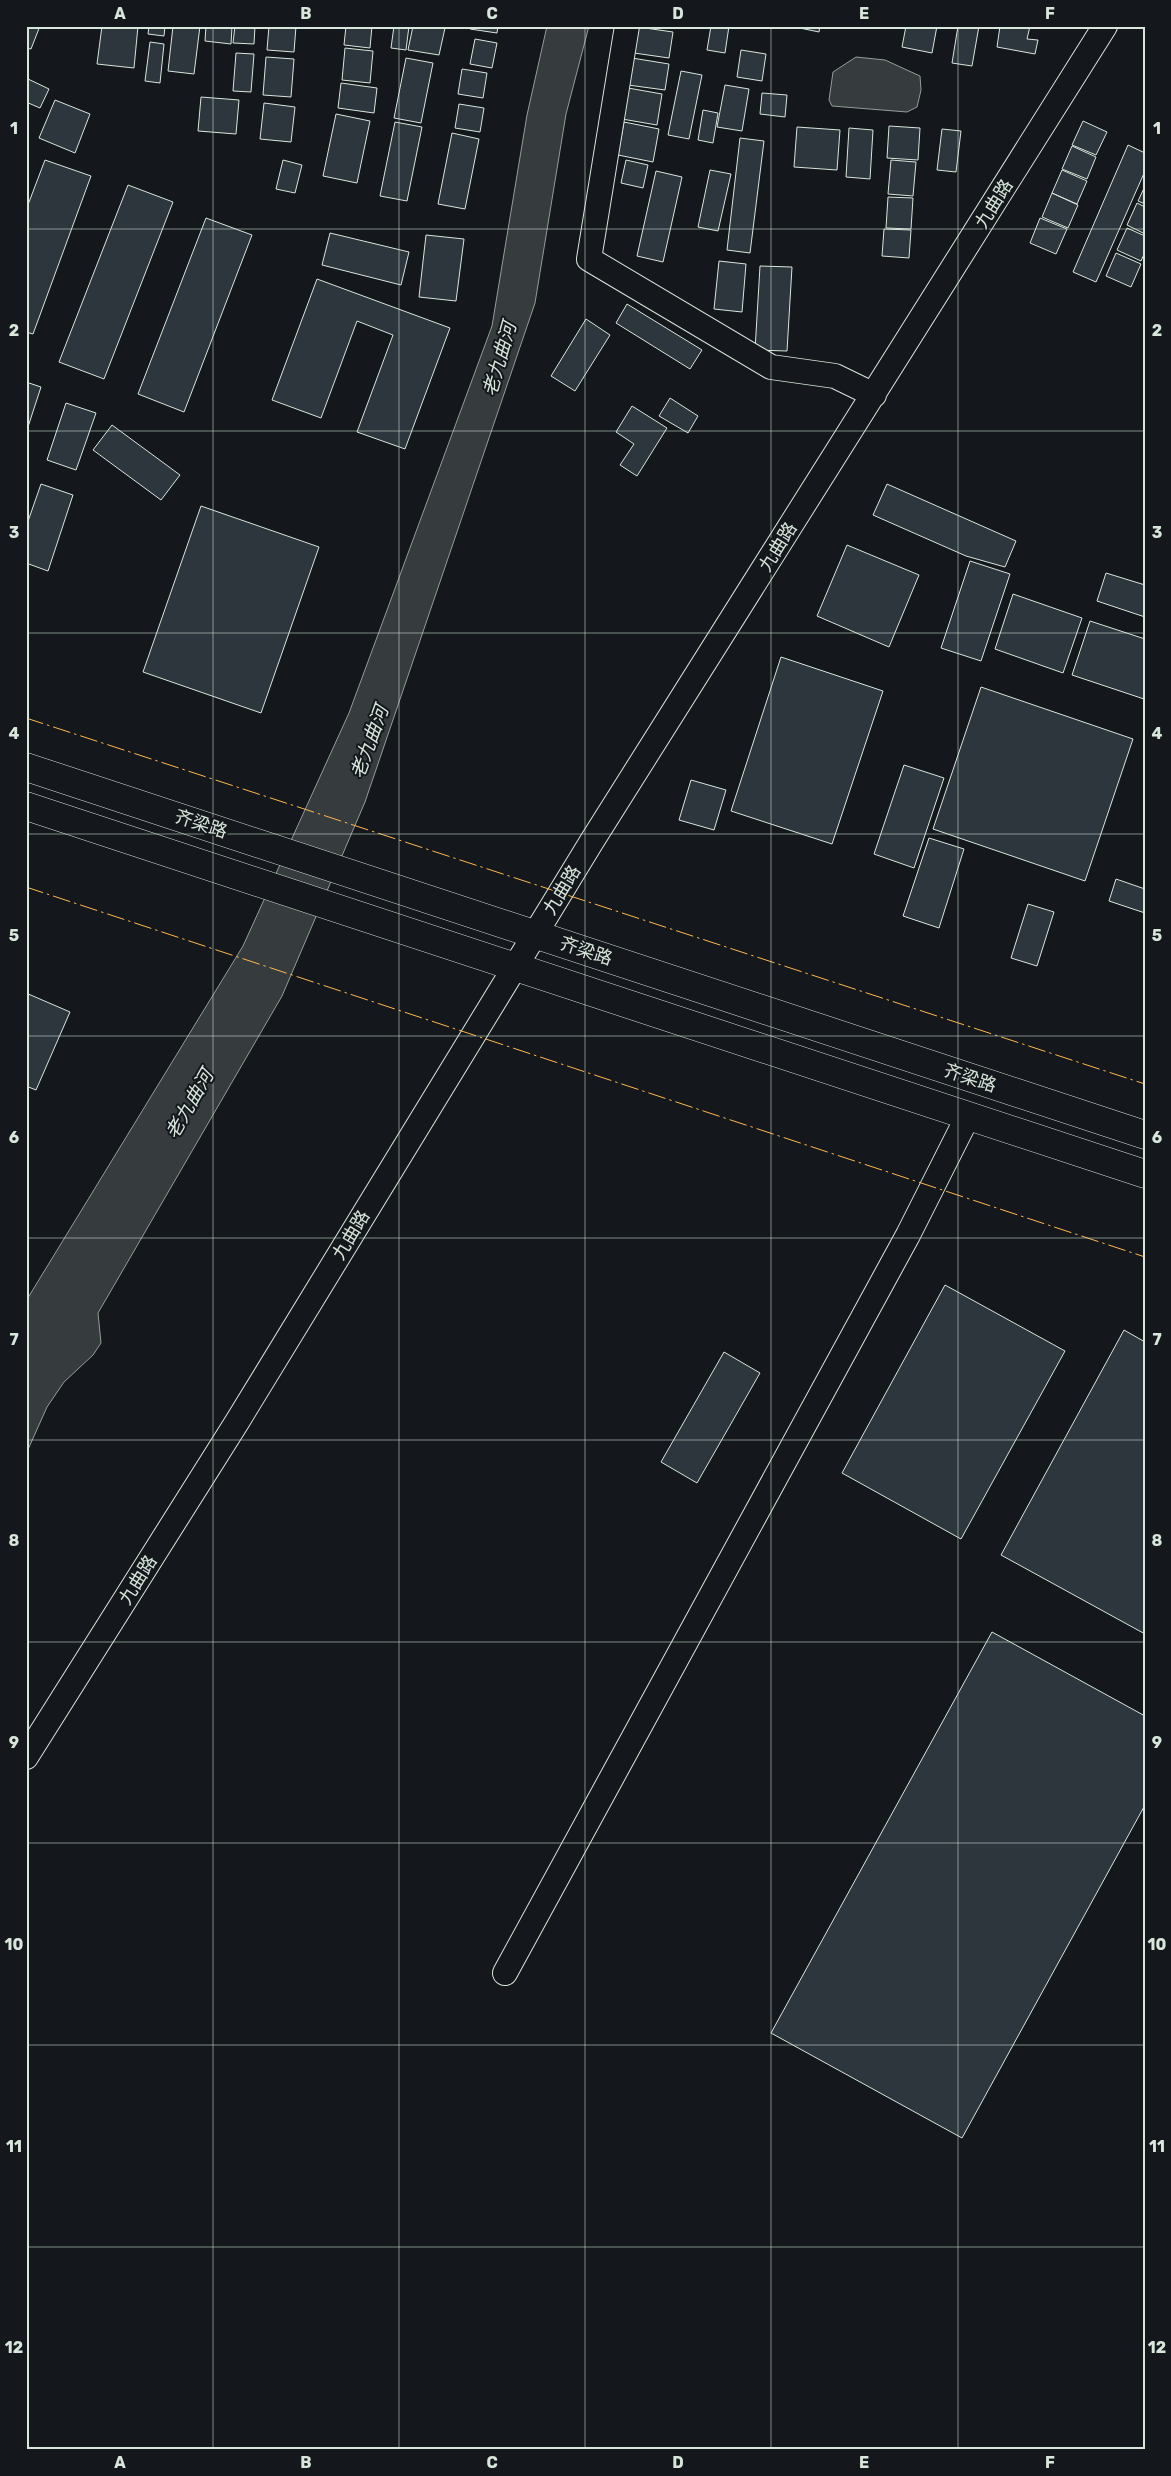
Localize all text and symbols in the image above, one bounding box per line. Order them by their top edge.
text: A [114,4,126,23]
text: B [300,4,312,23]
text: C [486,4,498,23]
text: D [672,4,684,23]
text: E [859,4,869,23]
text: F [1045,4,1055,23]
text: 1 [10,119,18,138]
text: 1 [1153,119,1161,138]
street label: 九曲路 [970,175,1018,233]
water label: 老九曲河 [478,316,522,399]
text: 2 [9,321,19,340]
text: 2 [1152,321,1162,340]
street label: 九曲路 [754,518,802,576]
text: 3 [9,523,19,542]
text: 3 [1152,523,1162,542]
water label: 老九曲河 [346,699,395,782]
text: 4 [9,724,20,743]
text: 4 [1152,724,1163,743]
street label: 齐梁路 [172,805,230,843]
street label: 九曲路 [539,861,585,919]
text: 5 [9,926,19,945]
text: 5 [1152,926,1162,945]
street label: 齐梁路 [557,932,615,970]
street label: 齐梁路 [941,1059,999,1097]
water label: 老九曲河 [160,1062,220,1143]
text: 6 [9,1128,19,1147]
text: 6 [1152,1128,1162,1147]
street label: 九曲路 [328,1206,374,1264]
text: 7 [9,1330,19,1349]
text: 7 [1152,1330,1162,1349]
text: 8 [9,1531,20,1550]
text: 8 [1152,1531,1163,1550]
street label: 九曲路 [114,1551,162,1609]
text: 9 [9,1733,19,1752]
text: 9 [1152,1733,1162,1752]
text: 10 [5,1935,24,1954]
text: 10 [1148,1935,1167,1954]
text: 11 [6,2137,22,2156]
text: 11 [1149,2137,1165,2156]
text: 12 [5,2338,23,2357]
text: 12 [1148,2338,1166,2357]
text: A [114,2453,126,2472]
text: B [300,2453,312,2472]
text: C [486,2453,498,2472]
text: D [672,2453,684,2472]
text: E [859,2453,869,2472]
text: F [1045,2453,1055,2472]

